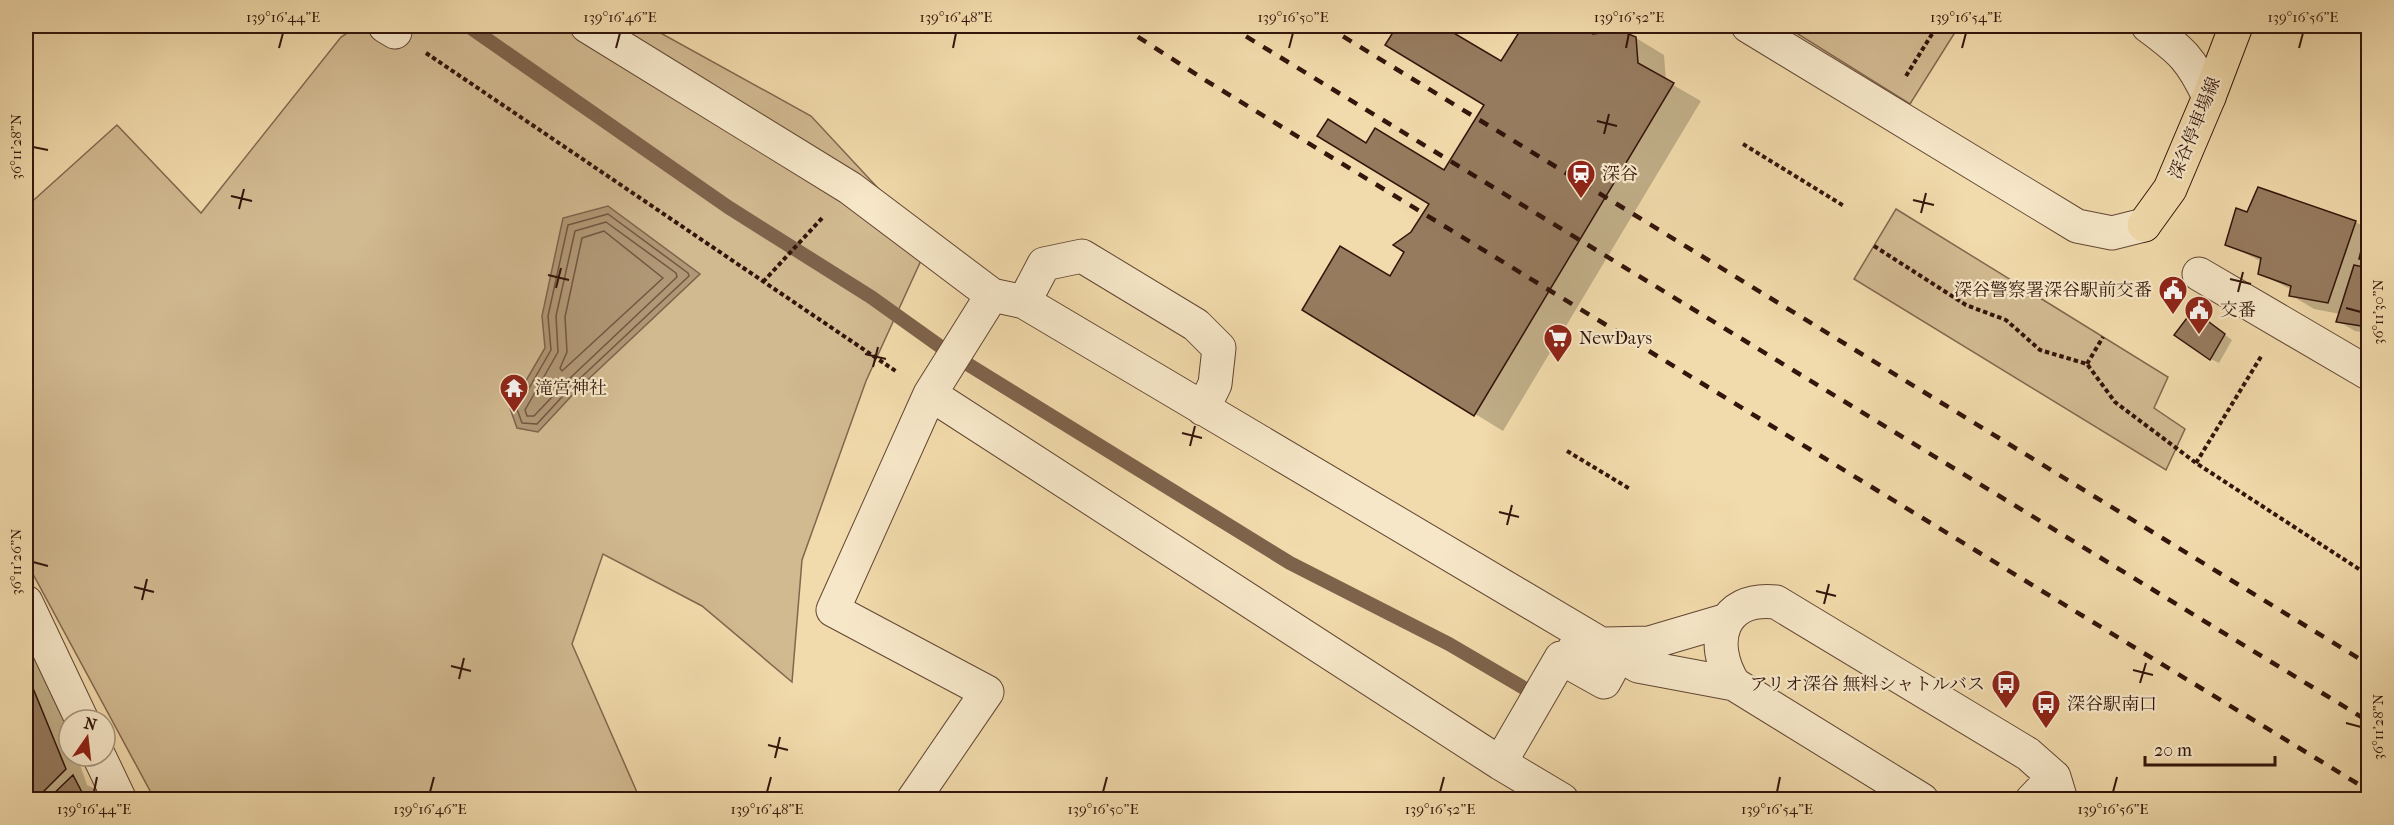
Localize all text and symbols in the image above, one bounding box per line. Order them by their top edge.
text: 139°16'44"E [246,8,320,26]
text: 139°16'46"E [583,8,657,26]
text: 139°16'48"E [920,8,992,26]
text: 139°16'50"E [1257,8,1329,26]
text: 139°16'52"E [1594,8,1664,26]
text: 139°16'54"E [1930,8,2002,26]
text: 139°16'56"E [2267,8,2339,26]
street label: 深谷停車場線 [2165,74,2225,182]
text: 36°11'28"N [7,113,25,180]
station icon: 深谷 [1565,158,1597,200]
place label: 深谷 [1602,164,1638,185]
public building icon: 深谷警察署深谷駅前交番 [2157,274,2189,316]
text: 36°11'30"N [2369,279,2387,345]
place label: 深谷警察署深谷駅前交番 [1954,280,2152,301]
public building icon: 交番 [2183,294,2215,336]
place label: 交番 [2220,300,2256,321]
supermarket icon: NewDays [1542,322,1574,364]
place label: NewDays [1579,328,1652,349]
temple icon: 滝宮神社 [498,372,530,414]
place label: 滝宮神社 [535,378,607,399]
text: 36°11'26"N [7,528,25,595]
bus stop icon: アリオ深谷 無料シャトルバス [1990,668,2022,710]
place label: アリオ深谷 無料シャトルバス [1750,674,1985,695]
bus stop icon: 深谷駅南口 [2030,688,2062,730]
text: 36°11'28"N [2369,693,2387,760]
place label: 深谷駅南口 [2067,694,2157,715]
north arrow [57,708,117,768]
text: N [82,713,100,735]
scale bar [2145,729,2276,767]
text: 20 m [2154,740,2192,761]
text: 139°16'44"E [57,800,131,818]
text: 139°16'46"E [393,800,467,818]
text: 139°16'48"E [731,800,803,818]
text: 139°16'50"E [1067,800,1139,818]
text: 139°16'52"E [1405,800,1475,818]
text: 139°16'54"E [1741,800,1813,818]
text: 139°16'56"E [2077,800,2149,818]

